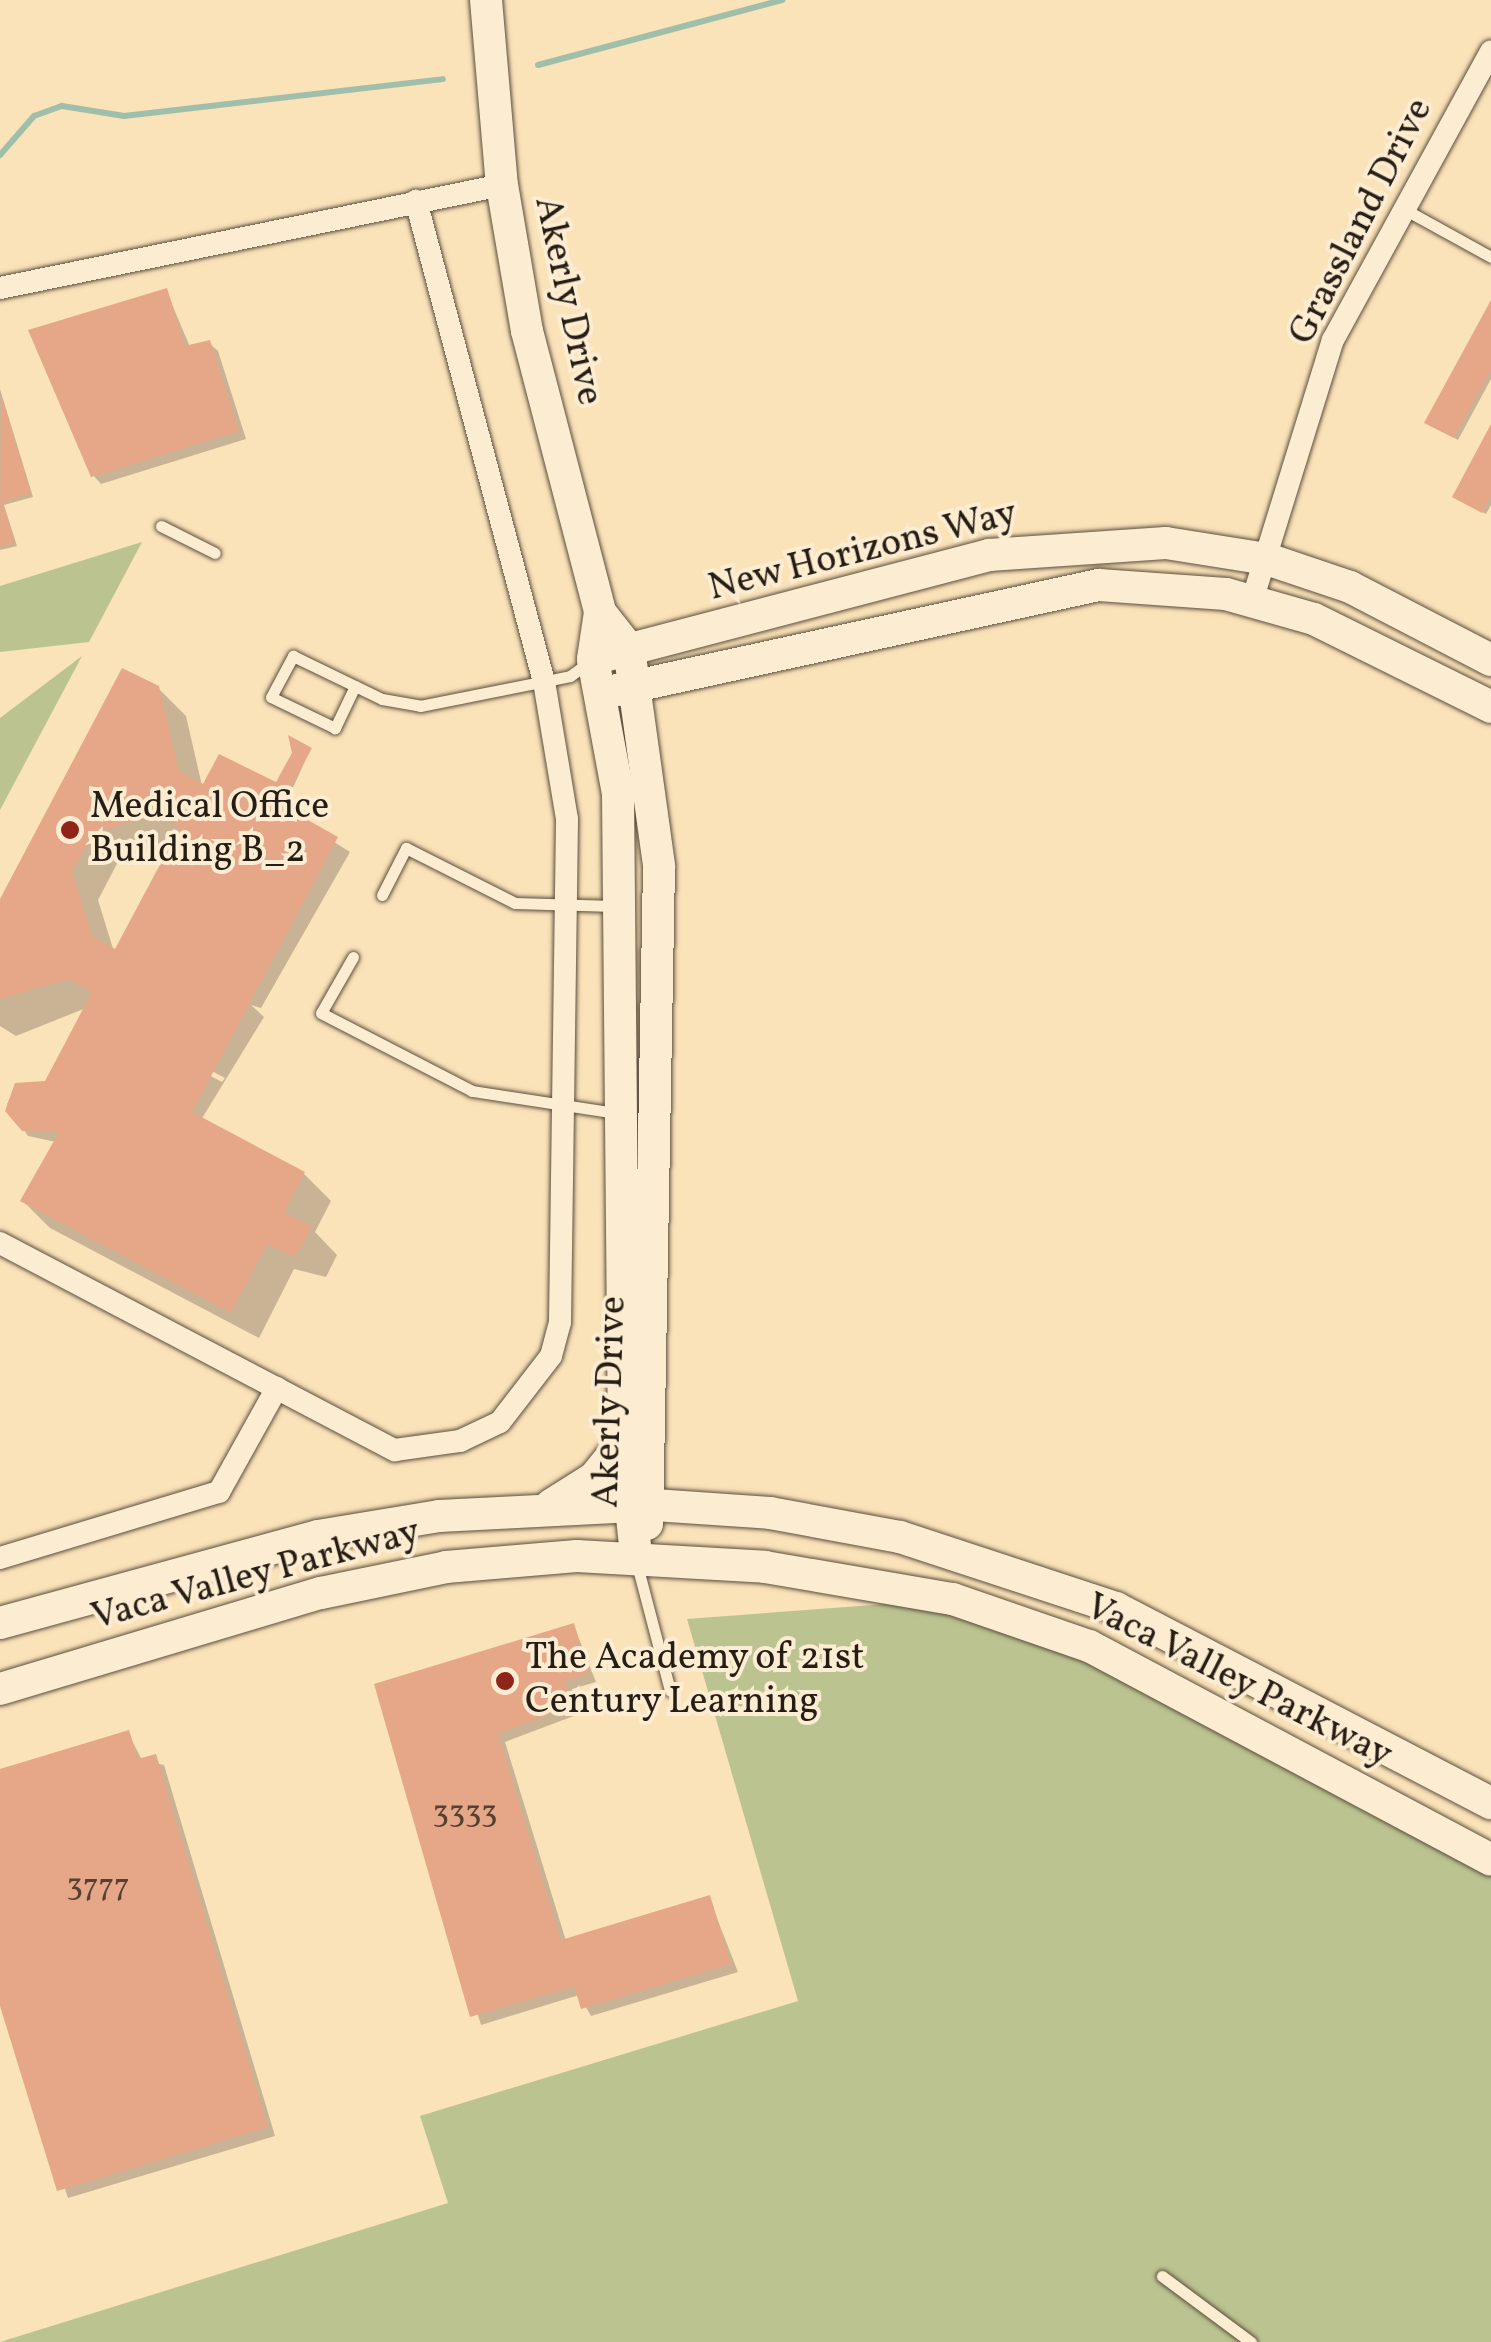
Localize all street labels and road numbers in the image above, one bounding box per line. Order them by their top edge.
street label: Grassland Drive [1280,91,1444,353]
street label: Akerly Drive [523,192,611,410]
street label: New Horizons Way [703,491,1023,613]
street label: Akerly Drive [584,1295,638,1509]
street label: Vaca Valley Parkway [86,1510,426,1642]
street label: Vaca Valley Parkway [1076,1584,1400,1780]

